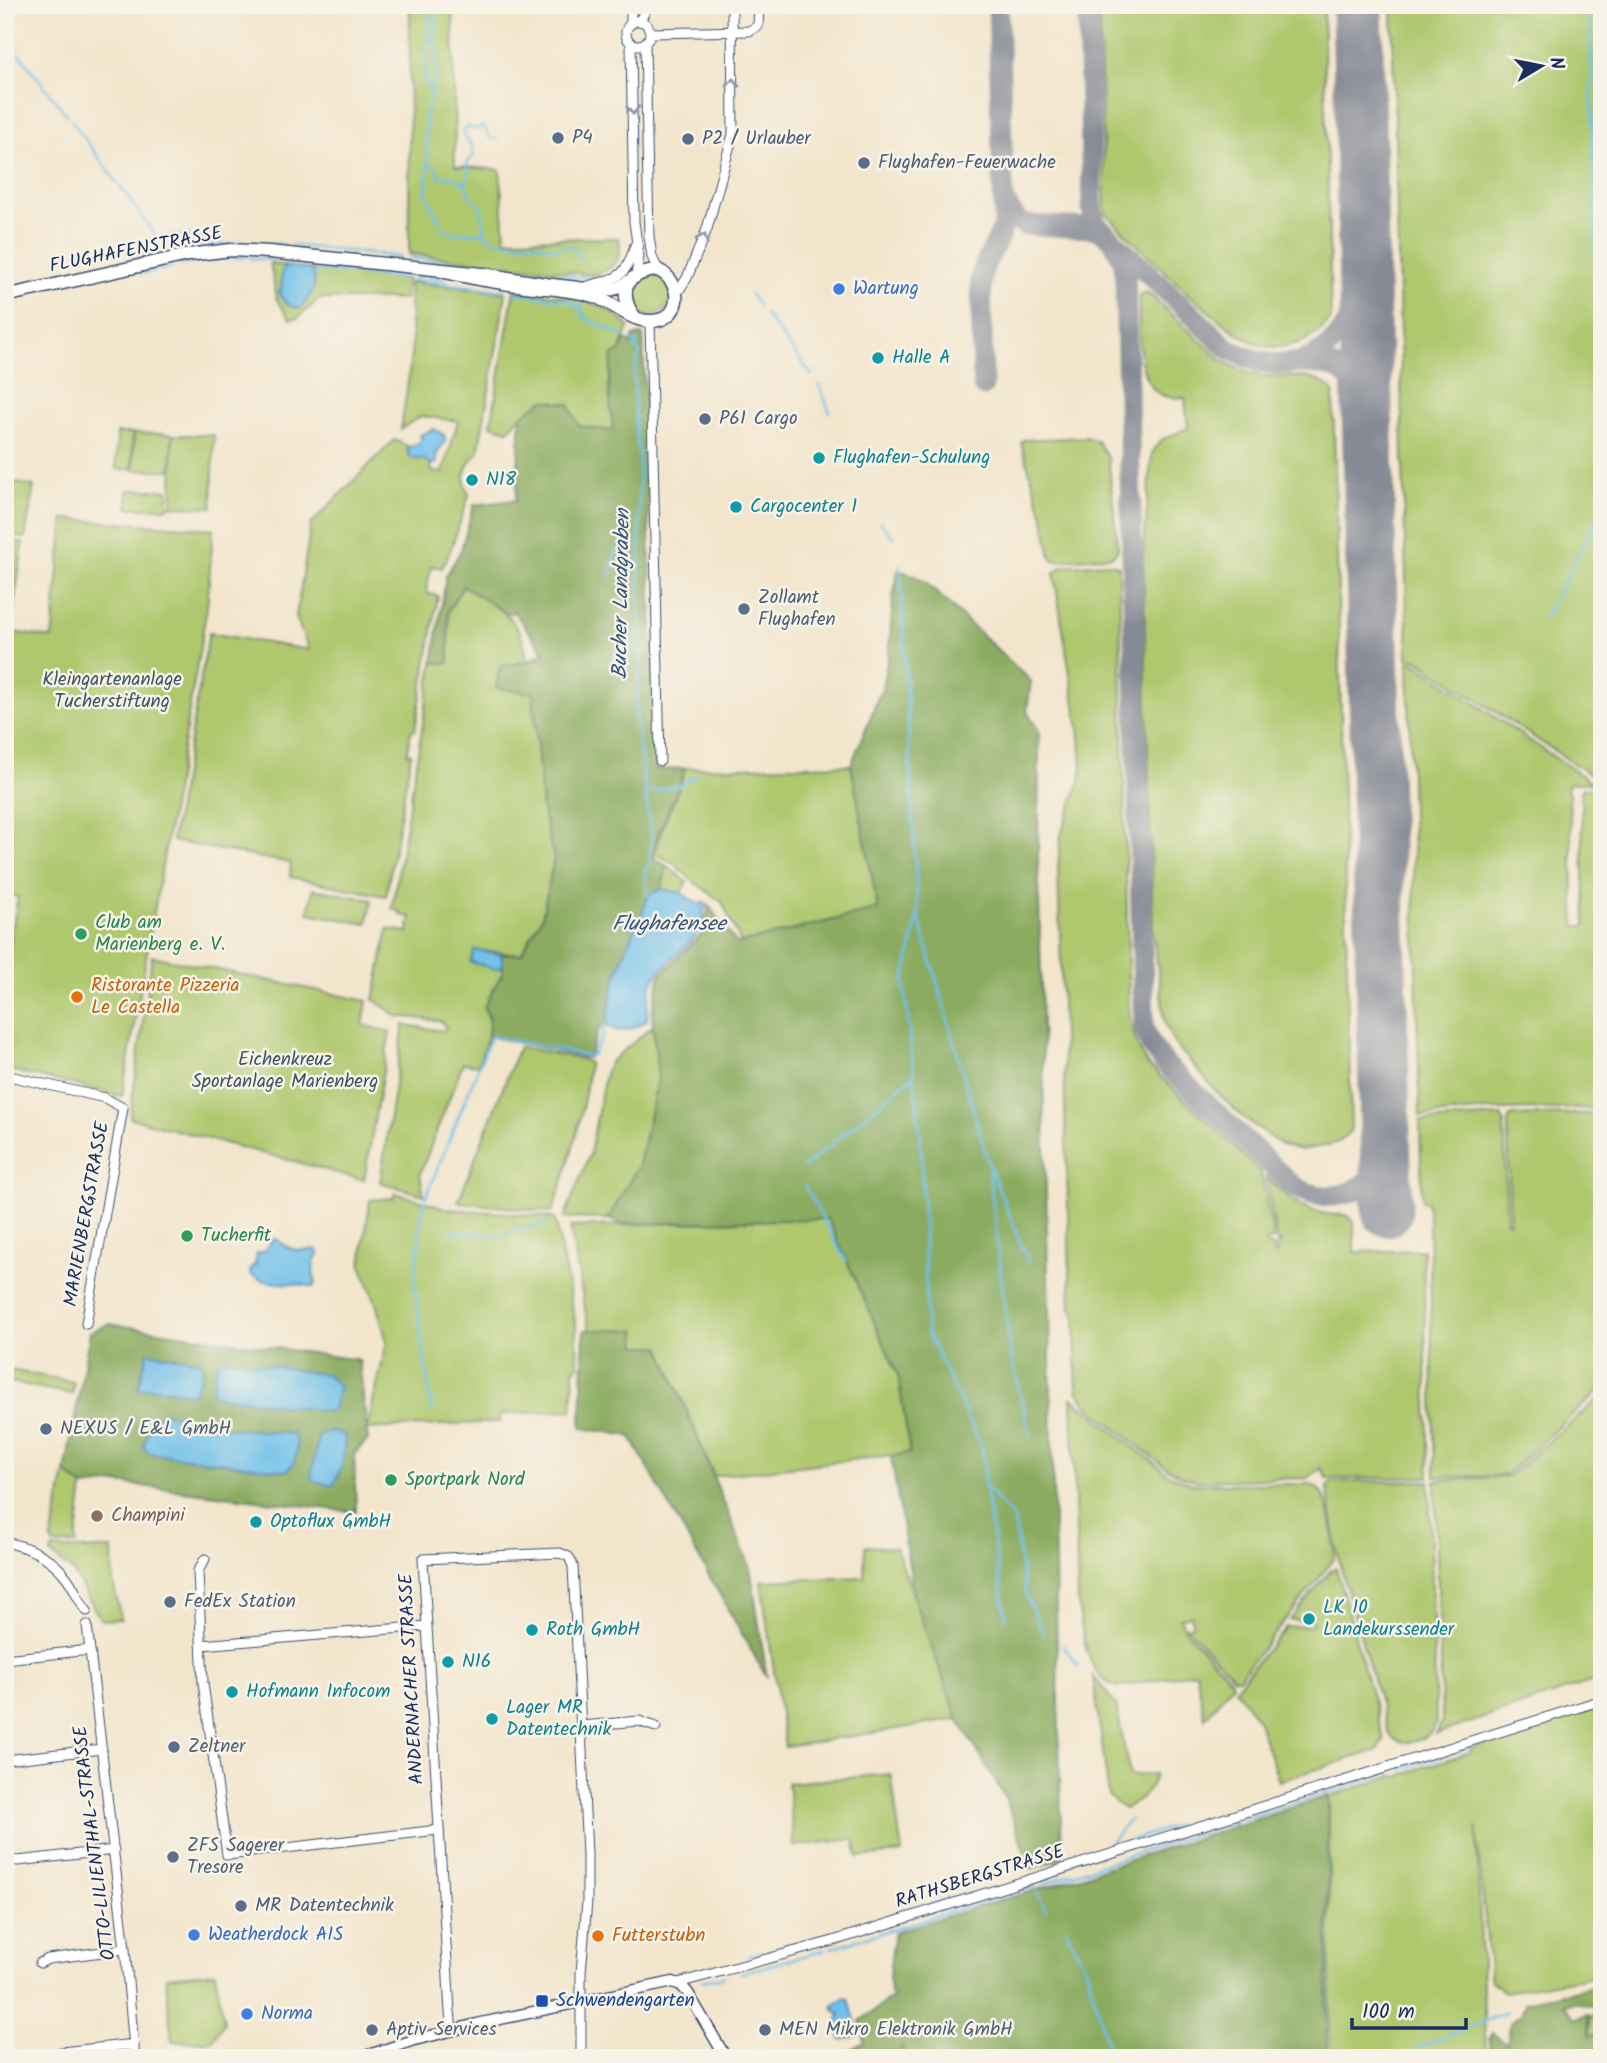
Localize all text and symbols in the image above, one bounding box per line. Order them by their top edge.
north arrow [1506,32,1576,102]
text: N [1540,55,1572,72]
one-way arrow [725,77,741,88]
one-way arrow [626,104,641,115]
place label: P4 [572,123,593,153]
place label: P2 / Urlauber [702,124,812,154]
marker: P4 [550,130,566,146]
marker: P2 / Urlauber [680,131,696,147]
place label: Flughafen-Feuerwache [878,148,1056,178]
marker: Flughafen-Feuerwache [856,155,872,171]
street label: FLUGHAFENSTRASSE [47,218,226,281]
one-way arrow [695,232,709,244]
place label: Wartung [853,274,919,304]
marker: Wartung [831,281,847,297]
place label: Halle A [892,343,951,373]
marker: Halle A [870,350,886,366]
place label: P61 Cargo [719,404,798,434]
marker: P61 Cargo [697,411,713,427]
place label: Flughafen-Schulung [833,443,990,473]
marker: Flughafen-Schulung [811,450,827,466]
place label: N18 [486,465,517,495]
marker: N18 [464,472,480,488]
place label: Cargocenter 1 [750,492,857,522]
marker: Cargocenter 1 [728,499,744,515]
water label: Bucher Landgraben [604,507,640,679]
place label: Zollamt Flughafen [758,583,836,635]
marker: Zollamt Flughafen [736,601,752,617]
park label: Kleingartenanlage Tucherstiftung [42,665,182,717]
place label: Club am Marienberg e. V. [95,908,225,960]
water label: Flughafensee [612,908,728,941]
marker: Club am Marienberg e. V. [73,926,89,942]
place label: Ristorante Pizzeria Le Castella [91,971,239,1023]
marker: Ristorante Pizzeria Le Castella [69,989,85,1005]
park label: Eichenkreuz Sportanlage Marienberg [192,1045,378,1097]
street label: MARIENBERGSTRASSE [56,1118,118,1309]
place label: Tucherfit [201,1221,272,1251]
marker: Tucherfit [179,1228,195,1244]
place label: NEXUS / E&L GmbH [60,1414,231,1444]
marker: NEXUS / E&L GmbH [38,1421,54,1437]
place label: Sportpark Nord [405,1465,525,1495]
marker: Sportpark Nord [383,1472,399,1488]
place label: Champini [111,1501,186,1531]
place label: Optoflux GmbH [270,1507,391,1537]
marker: Champini [89,1508,105,1524]
marker: Optoflux GmbH [248,1514,264,1530]
street label: ANDERNACHER STRASSE [391,1572,433,1785]
place label: FedEx Station [184,1587,296,1617]
place label: LK 10 Landekurssender [1323,1593,1456,1645]
marker: FedEx Station [162,1594,178,1610]
marker: LK 10 Landekurssender [1301,1611,1317,1627]
place label: Roth GmbH [546,1615,640,1645]
marker: Roth GmbH [524,1622,540,1638]
place label: N16 [462,1647,491,1677]
marker: N16 [440,1654,456,1670]
place label: Hofmann Infocom [246,1677,390,1707]
marker: Hofmann Infocom [224,1684,240,1700]
place label: Lager MR Datentechnik [506,1693,611,1745]
marker: Lager MR Datentechnik [484,1711,500,1727]
street label: OTTO-LILIENTHAL-STRASSE [66,1723,124,1962]
place label: Zeltner [188,1732,247,1762]
marker: Zeltner [166,1739,182,1755]
place label: ZFS Sagerer Tresore [187,1831,286,1883]
street label: RATHSBERGSTRASSE [892,1837,1069,1917]
marker: ZFS Sagerer Tresore [165,1849,181,1865]
place label: MR Datentechnik [255,1891,394,1921]
marker: MR Datentechnik [233,1898,249,1914]
place label: Weatherdock AIS [208,1920,343,1950]
place label: Futterstubn [612,1921,705,1951]
marker: Weatherdock AIS [186,1927,202,1943]
marker: Futterstubn [590,1928,606,1944]
place label: Schwendengarten [556,1986,695,2016]
scale bar [1352,1986,1465,2030]
marker: Schwendengarten [534,1993,550,2009]
text: 100 m [1362,1996,1415,2029]
place label: Norma [261,1999,313,2029]
marker: Norma [239,2006,255,2022]
place label: Aptiv Services [386,2015,497,2045]
place label: MEN Mikro Elektronik GmbH [779,2015,1013,2045]
marker: Aptiv Services [364,2022,380,2038]
marker: MEN Mikro Elektronik GmbH [757,2022,773,2038]

